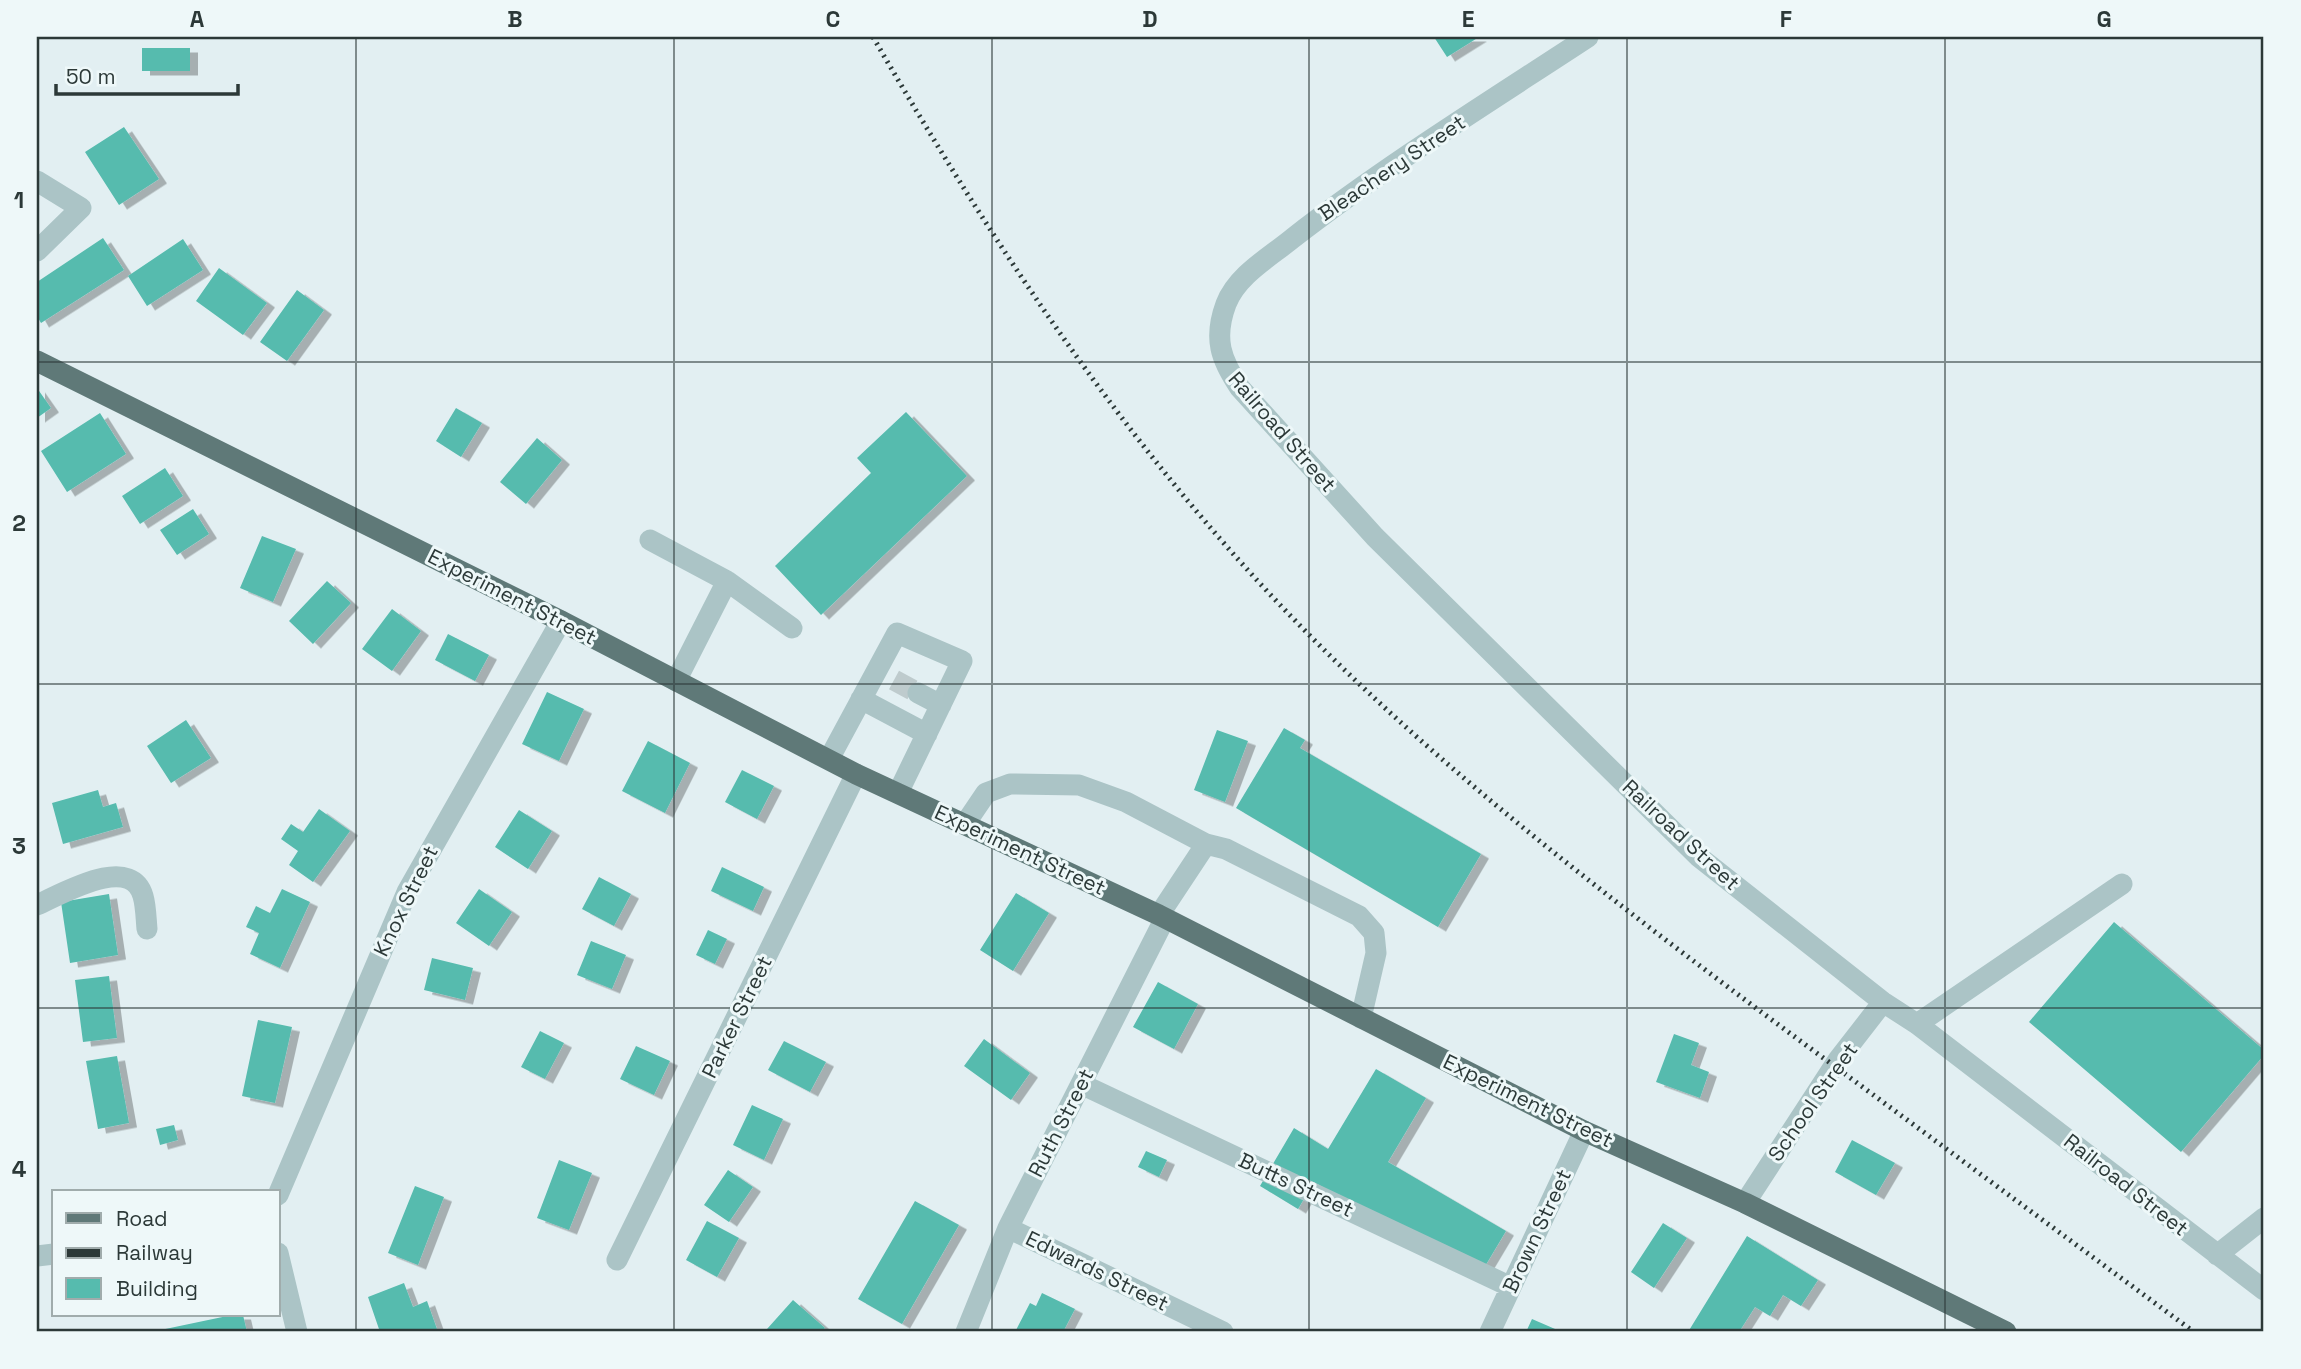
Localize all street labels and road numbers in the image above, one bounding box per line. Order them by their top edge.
street label: Bleachery Street [1313,108,1470,227]
street label: Railroad Street [1223,366,1342,498]
street label: Experiment Street [423,542,601,651]
street label: Railroad Street [1617,773,1746,896]
street label: Experiment Street [930,798,1110,901]
street label: Knox Street [367,841,444,961]
street label: Parker Street [695,951,778,1082]
street label: School Street [1762,1037,1864,1166]
street label: Experiment Street [1439,1048,1618,1153]
street label: Ruth Street [1022,1064,1099,1182]
street label: Railroad Street [2058,1127,2194,1242]
street label: Butts Street [1234,1146,1358,1223]
street label: Brown Street [1496,1165,1577,1297]
street label: Edwards Street [1021,1224,1173,1317]

